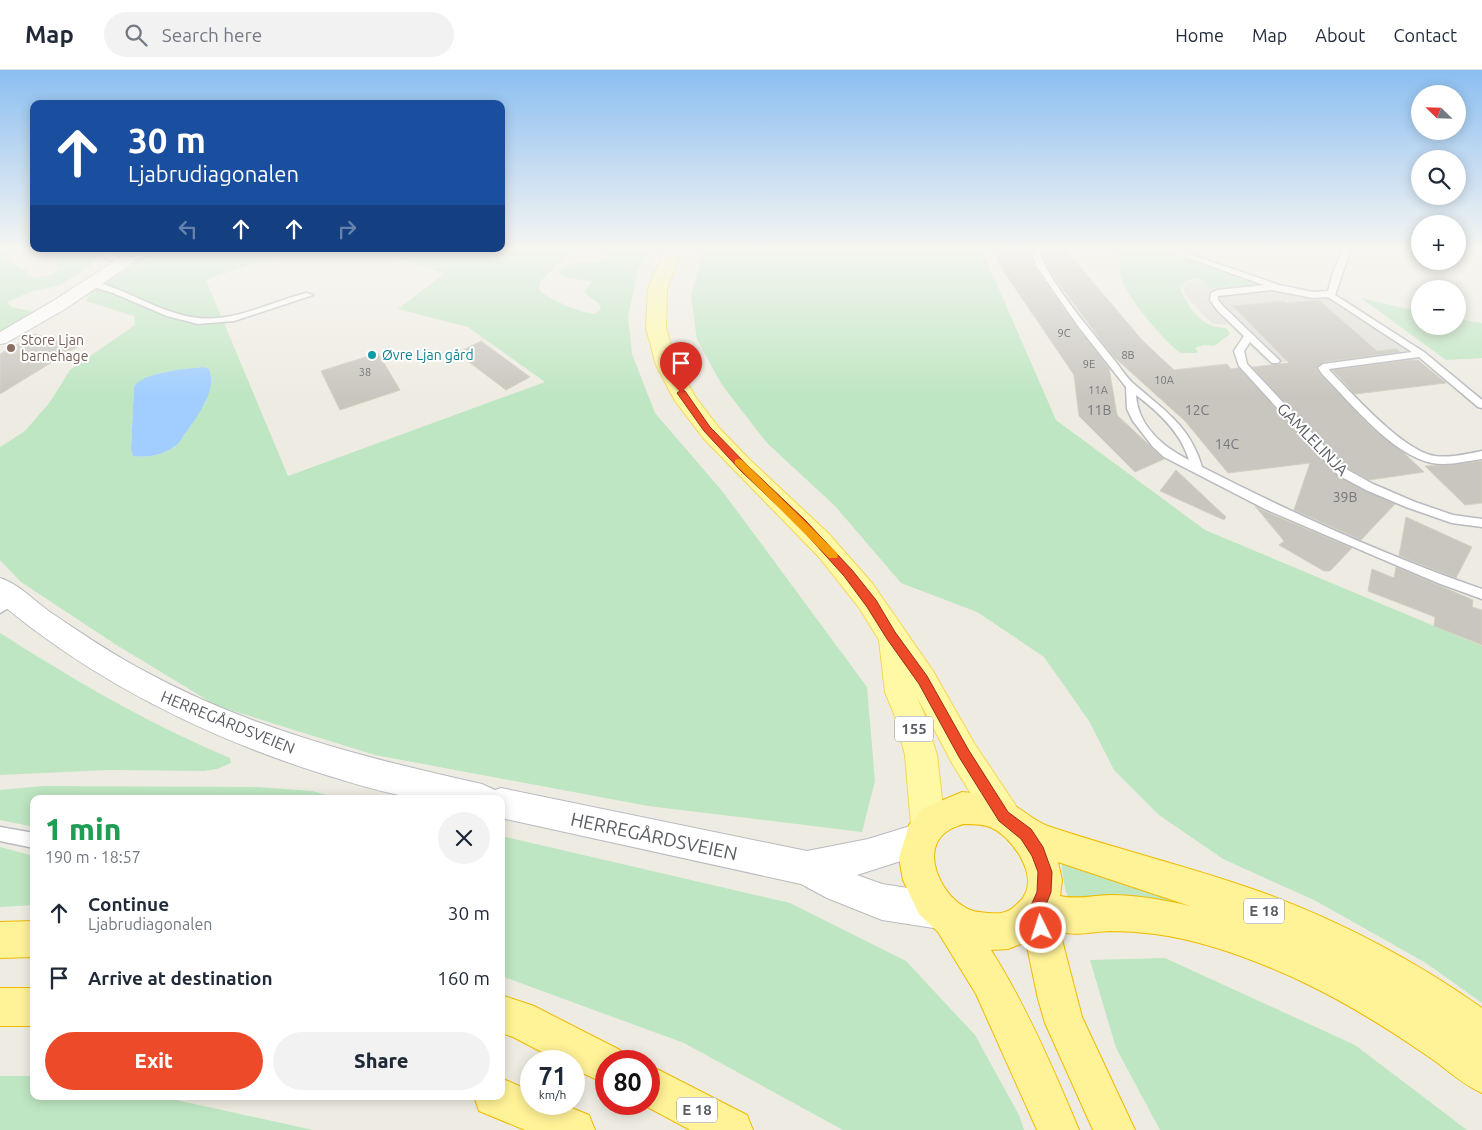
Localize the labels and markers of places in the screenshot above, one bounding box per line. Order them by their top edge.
place label: Store Ljan barnehage [21,332,88,364]
marker: Store Ljan barnehage [5,342,17,354]
pin [660,342,702,393]
place label: Øvre Ljan gård [382,347,474,363]
marker: Øvre Ljan gård [366,349,378,361]

